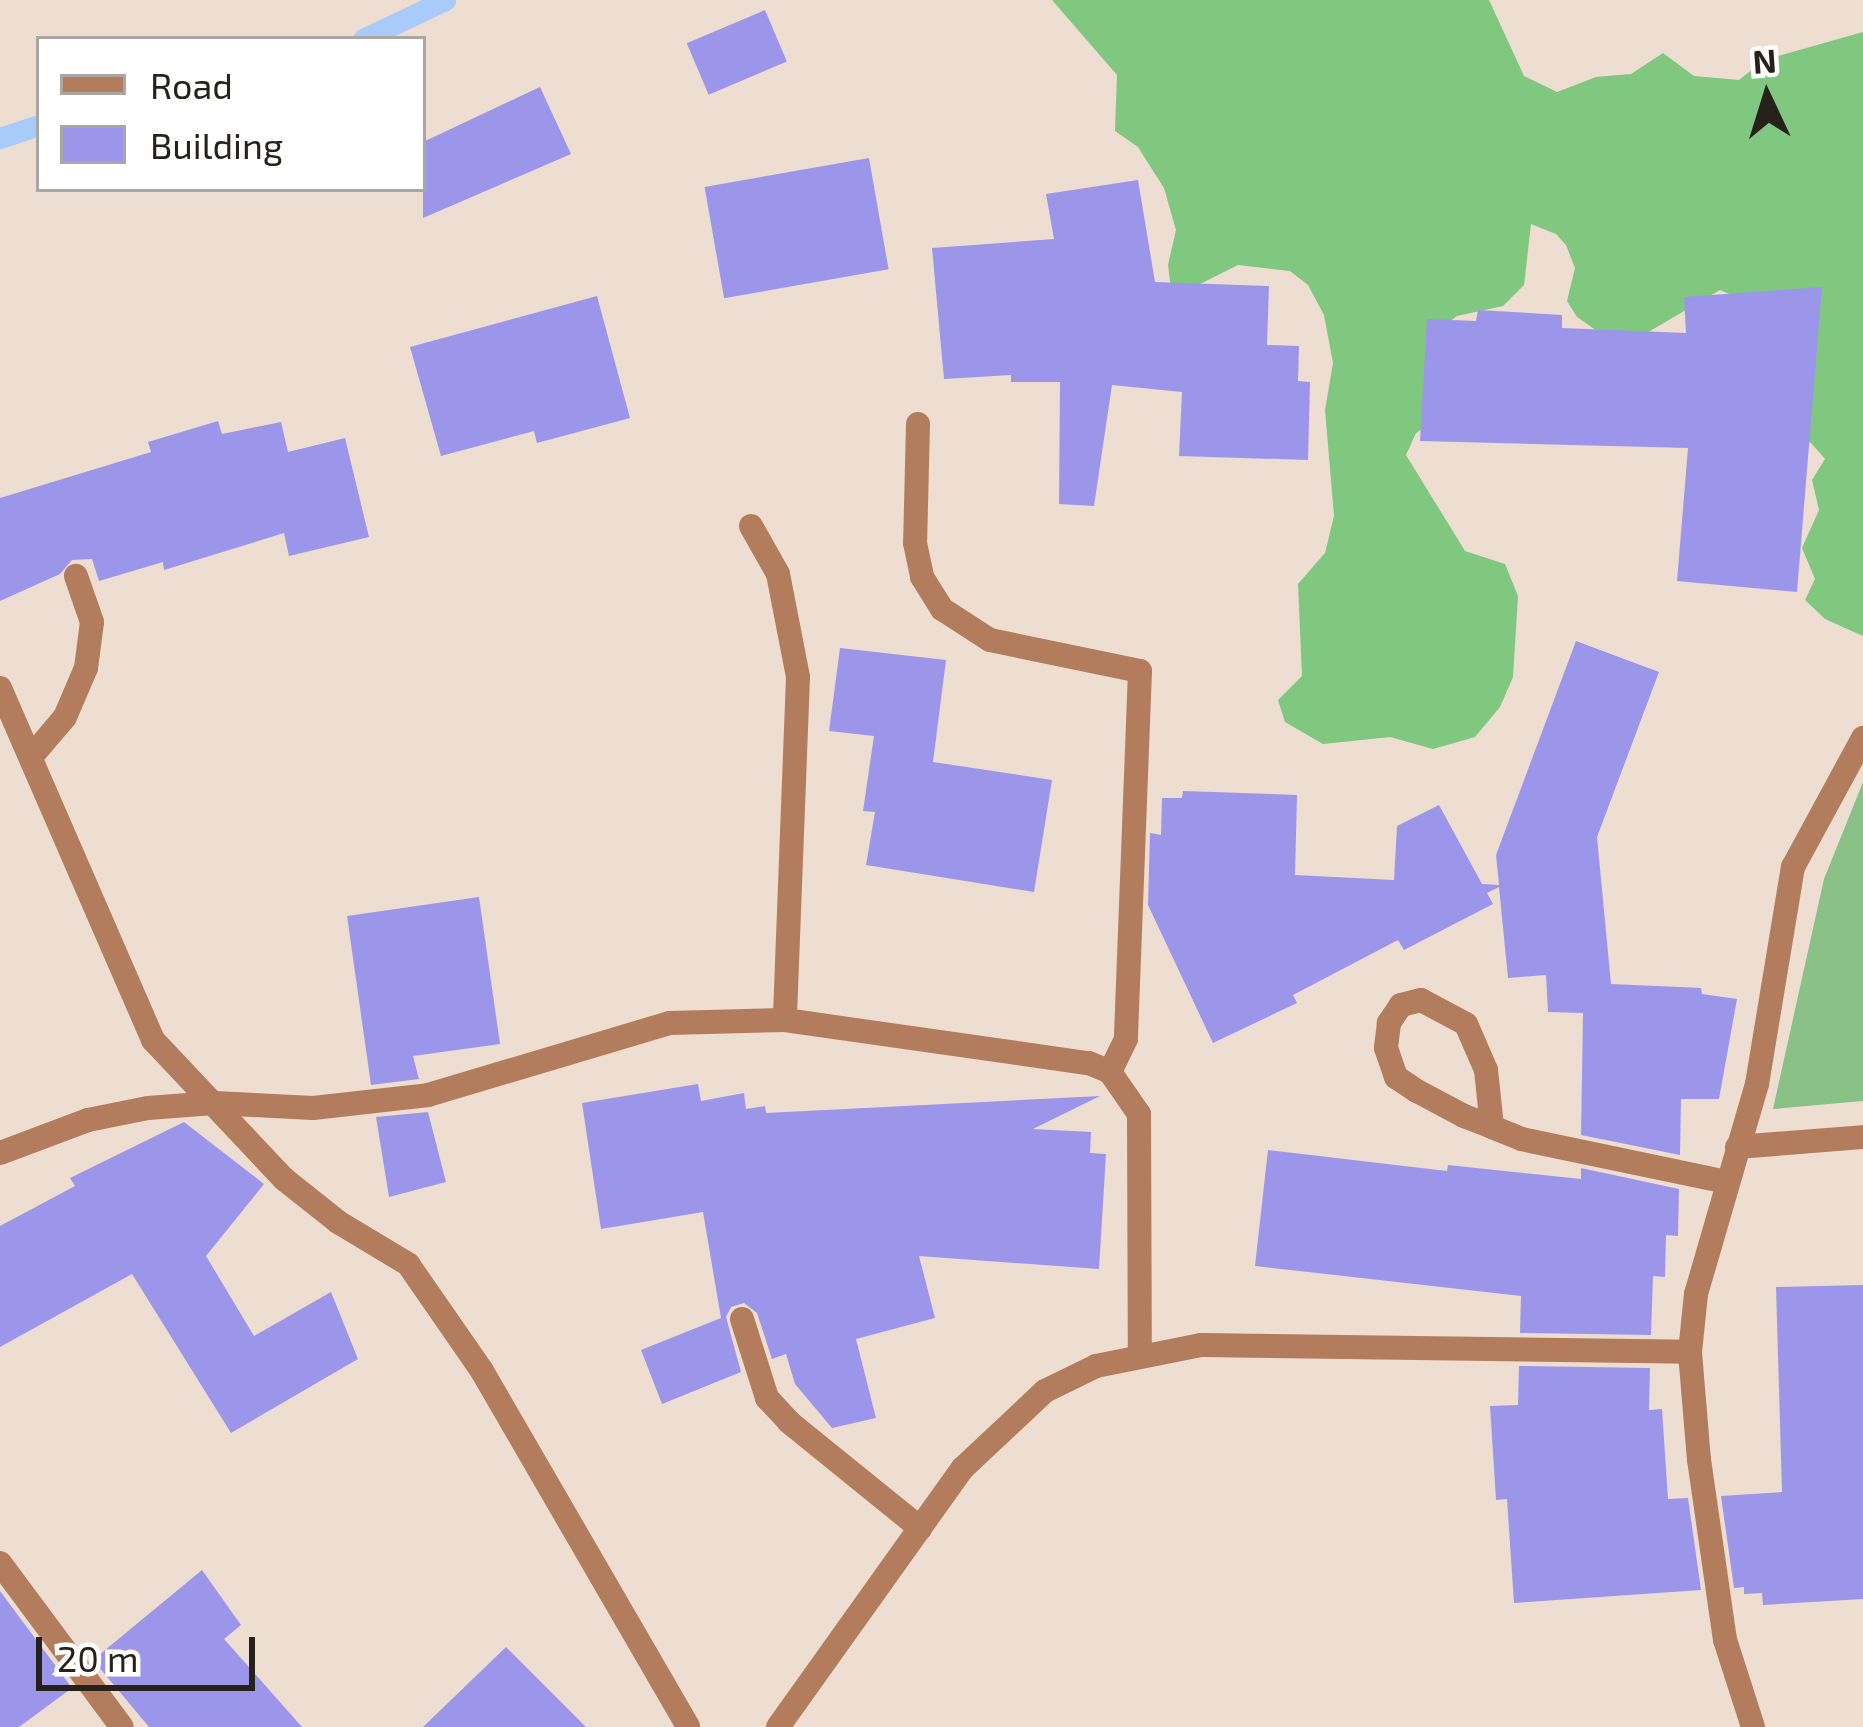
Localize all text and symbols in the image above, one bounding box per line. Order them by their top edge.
legend [36,36,426,192]
north arrow [1707,36,1827,156]
text: N [1751,39,1778,81]
text: Road [150,63,233,106]
text: Building [150,123,283,166]
scale bar [42,1613,261,1687]
text: 20 m [57,1636,139,1679]

